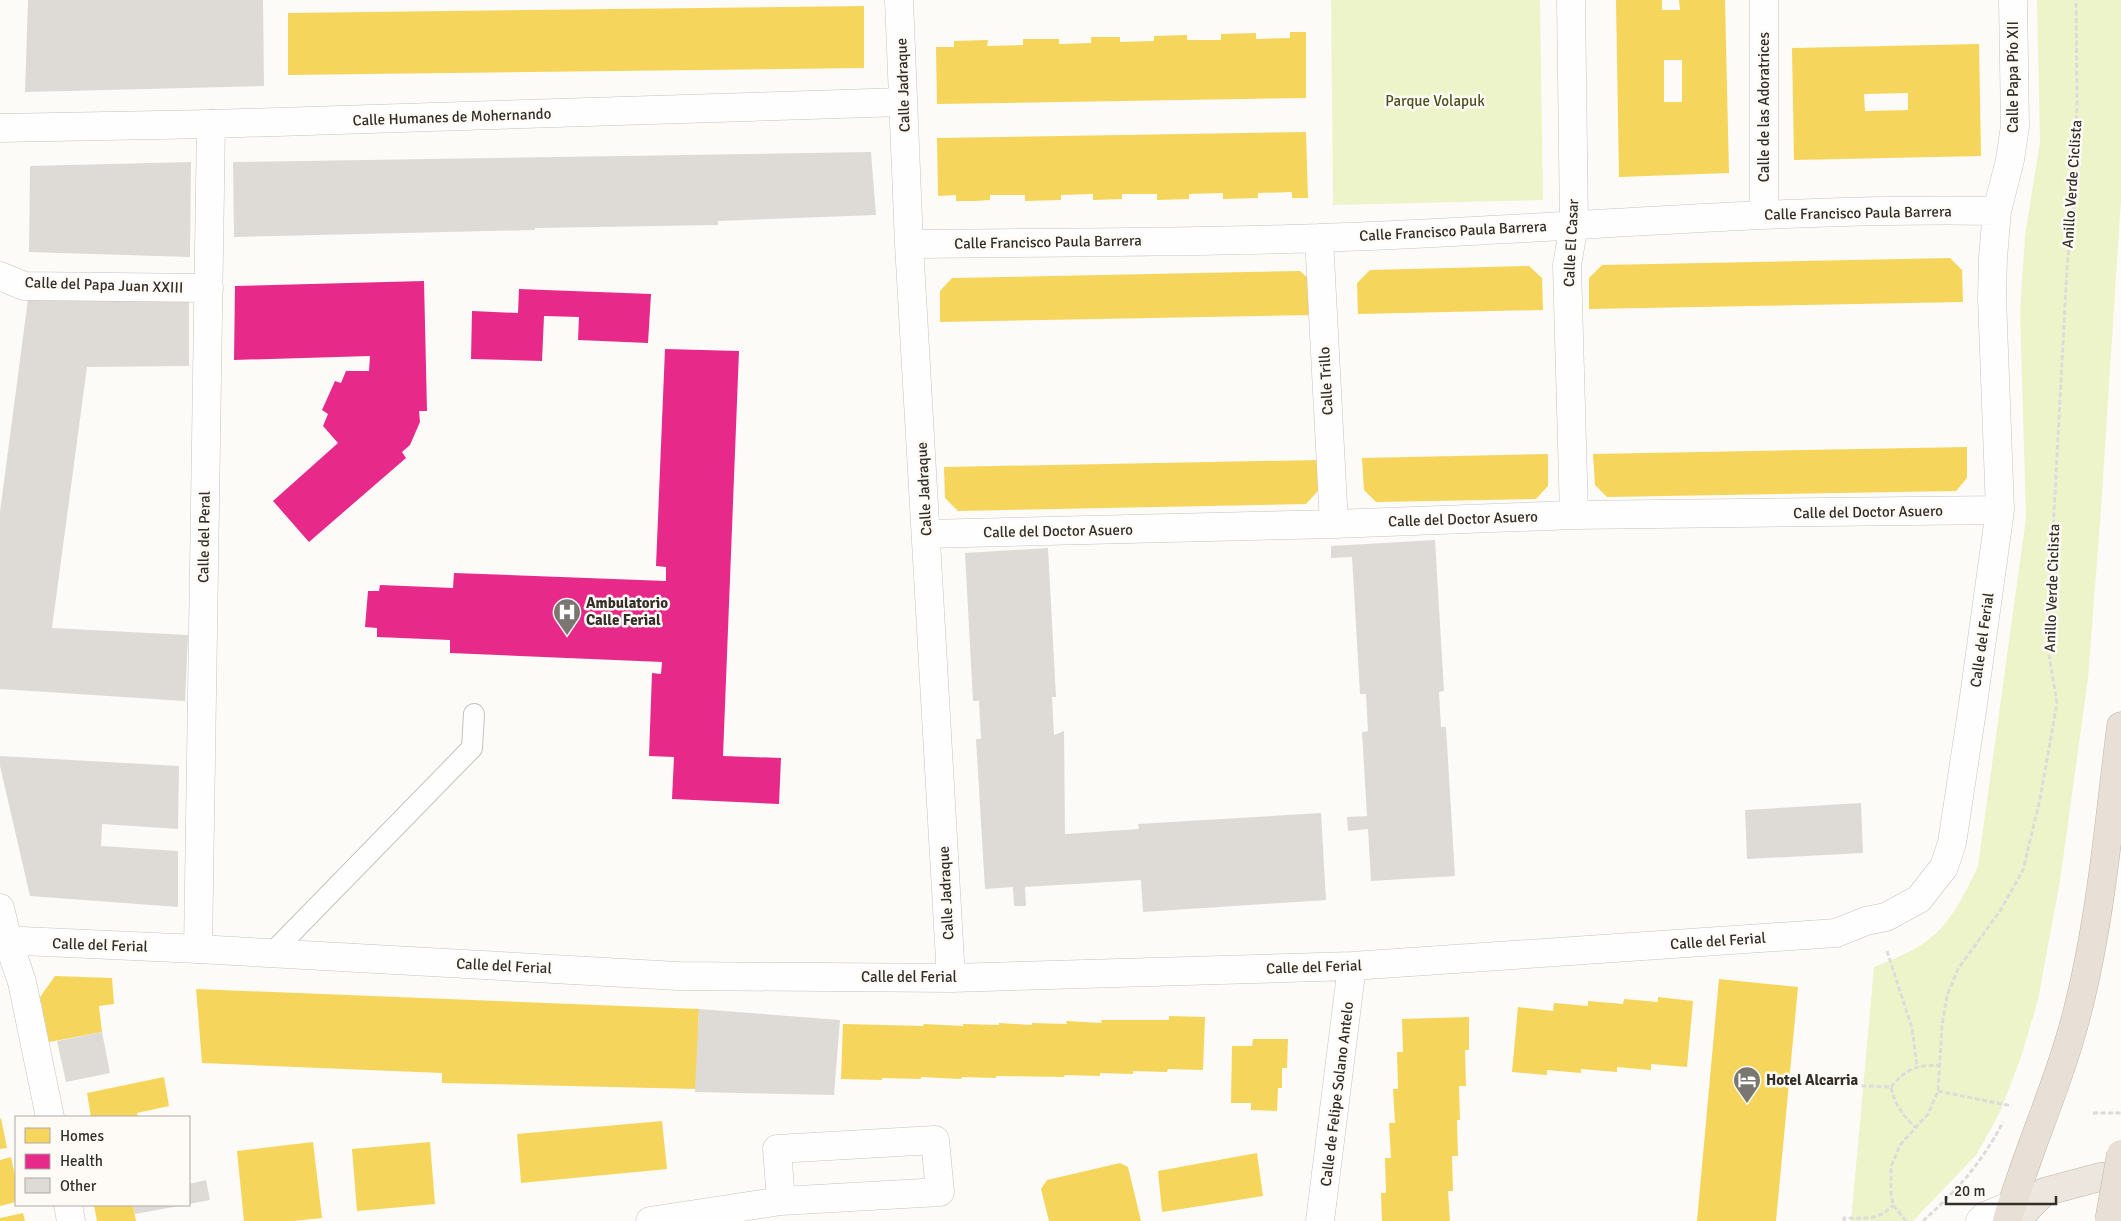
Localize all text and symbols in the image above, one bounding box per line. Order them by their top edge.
street label: Calle Papa Pío XII [2004,21,2022,133]
street label: Calle de las Adoratrices [1755,31,1773,182]
street label: Calle Jadraque [892,38,914,132]
park label: Parque Volapuk [1385,92,1485,110]
street label: Calle Humanes de Mohernando [352,105,552,129]
street label: Anillo Verde Ciclista [2059,119,2085,249]
street label: Calle El Casar [1560,198,1582,288]
street label: Calle Francisco Paula Barrera [1764,202,1952,224]
street label: Calle Francisco Paula Barrera [1359,217,1547,245]
street label: Calle Francisco Paula Barrera [954,231,1142,253]
street label: Calle del Papa Juan XXIII [24,273,184,297]
street label: Calle Trillo [1315,346,1337,416]
street label: Calle Jadraque [913,441,935,537]
street label: Calle del Peral [194,491,214,583]
street label: Calle del Doctor Asuero [1793,502,1943,522]
street label: Calle del Doctor Asuero [1388,507,1538,531]
street label: Calle del Doctor Asuero [983,521,1133,541]
street label: Anillo Verde Ciclista [2041,523,2063,653]
street label: Calle del Ferial [1966,591,1998,689]
place label: Ambulatorio Calle Ferial [586,594,668,629]
hospital icon: Ambulatorio Calle Ferial [552,597,582,636]
street label: Calle Jadraque [935,845,957,941]
street label: Calle del Ferial [1670,929,1766,953]
street label: Calle del Ferial [52,934,148,956]
street label: Calle del Ferial [456,955,552,977]
street label: Calle del Ferial [1266,956,1362,978]
street label: Calle del Ferial [861,968,957,986]
street label: Calle de Felipe Solano Antelo [1317,1000,1357,1187]
hotel icon: Hotel Alcarria [1732,1065,1762,1104]
place label: Hotel Alcarria [1766,1071,1859,1089]
legend [15,1116,190,1206]
text: Homes [60,1127,104,1145]
text: Health [60,1152,103,1170]
scale bar [1946,1174,2056,1206]
text: Other [60,1177,97,1195]
text: 20 m [1954,1182,1985,1200]

